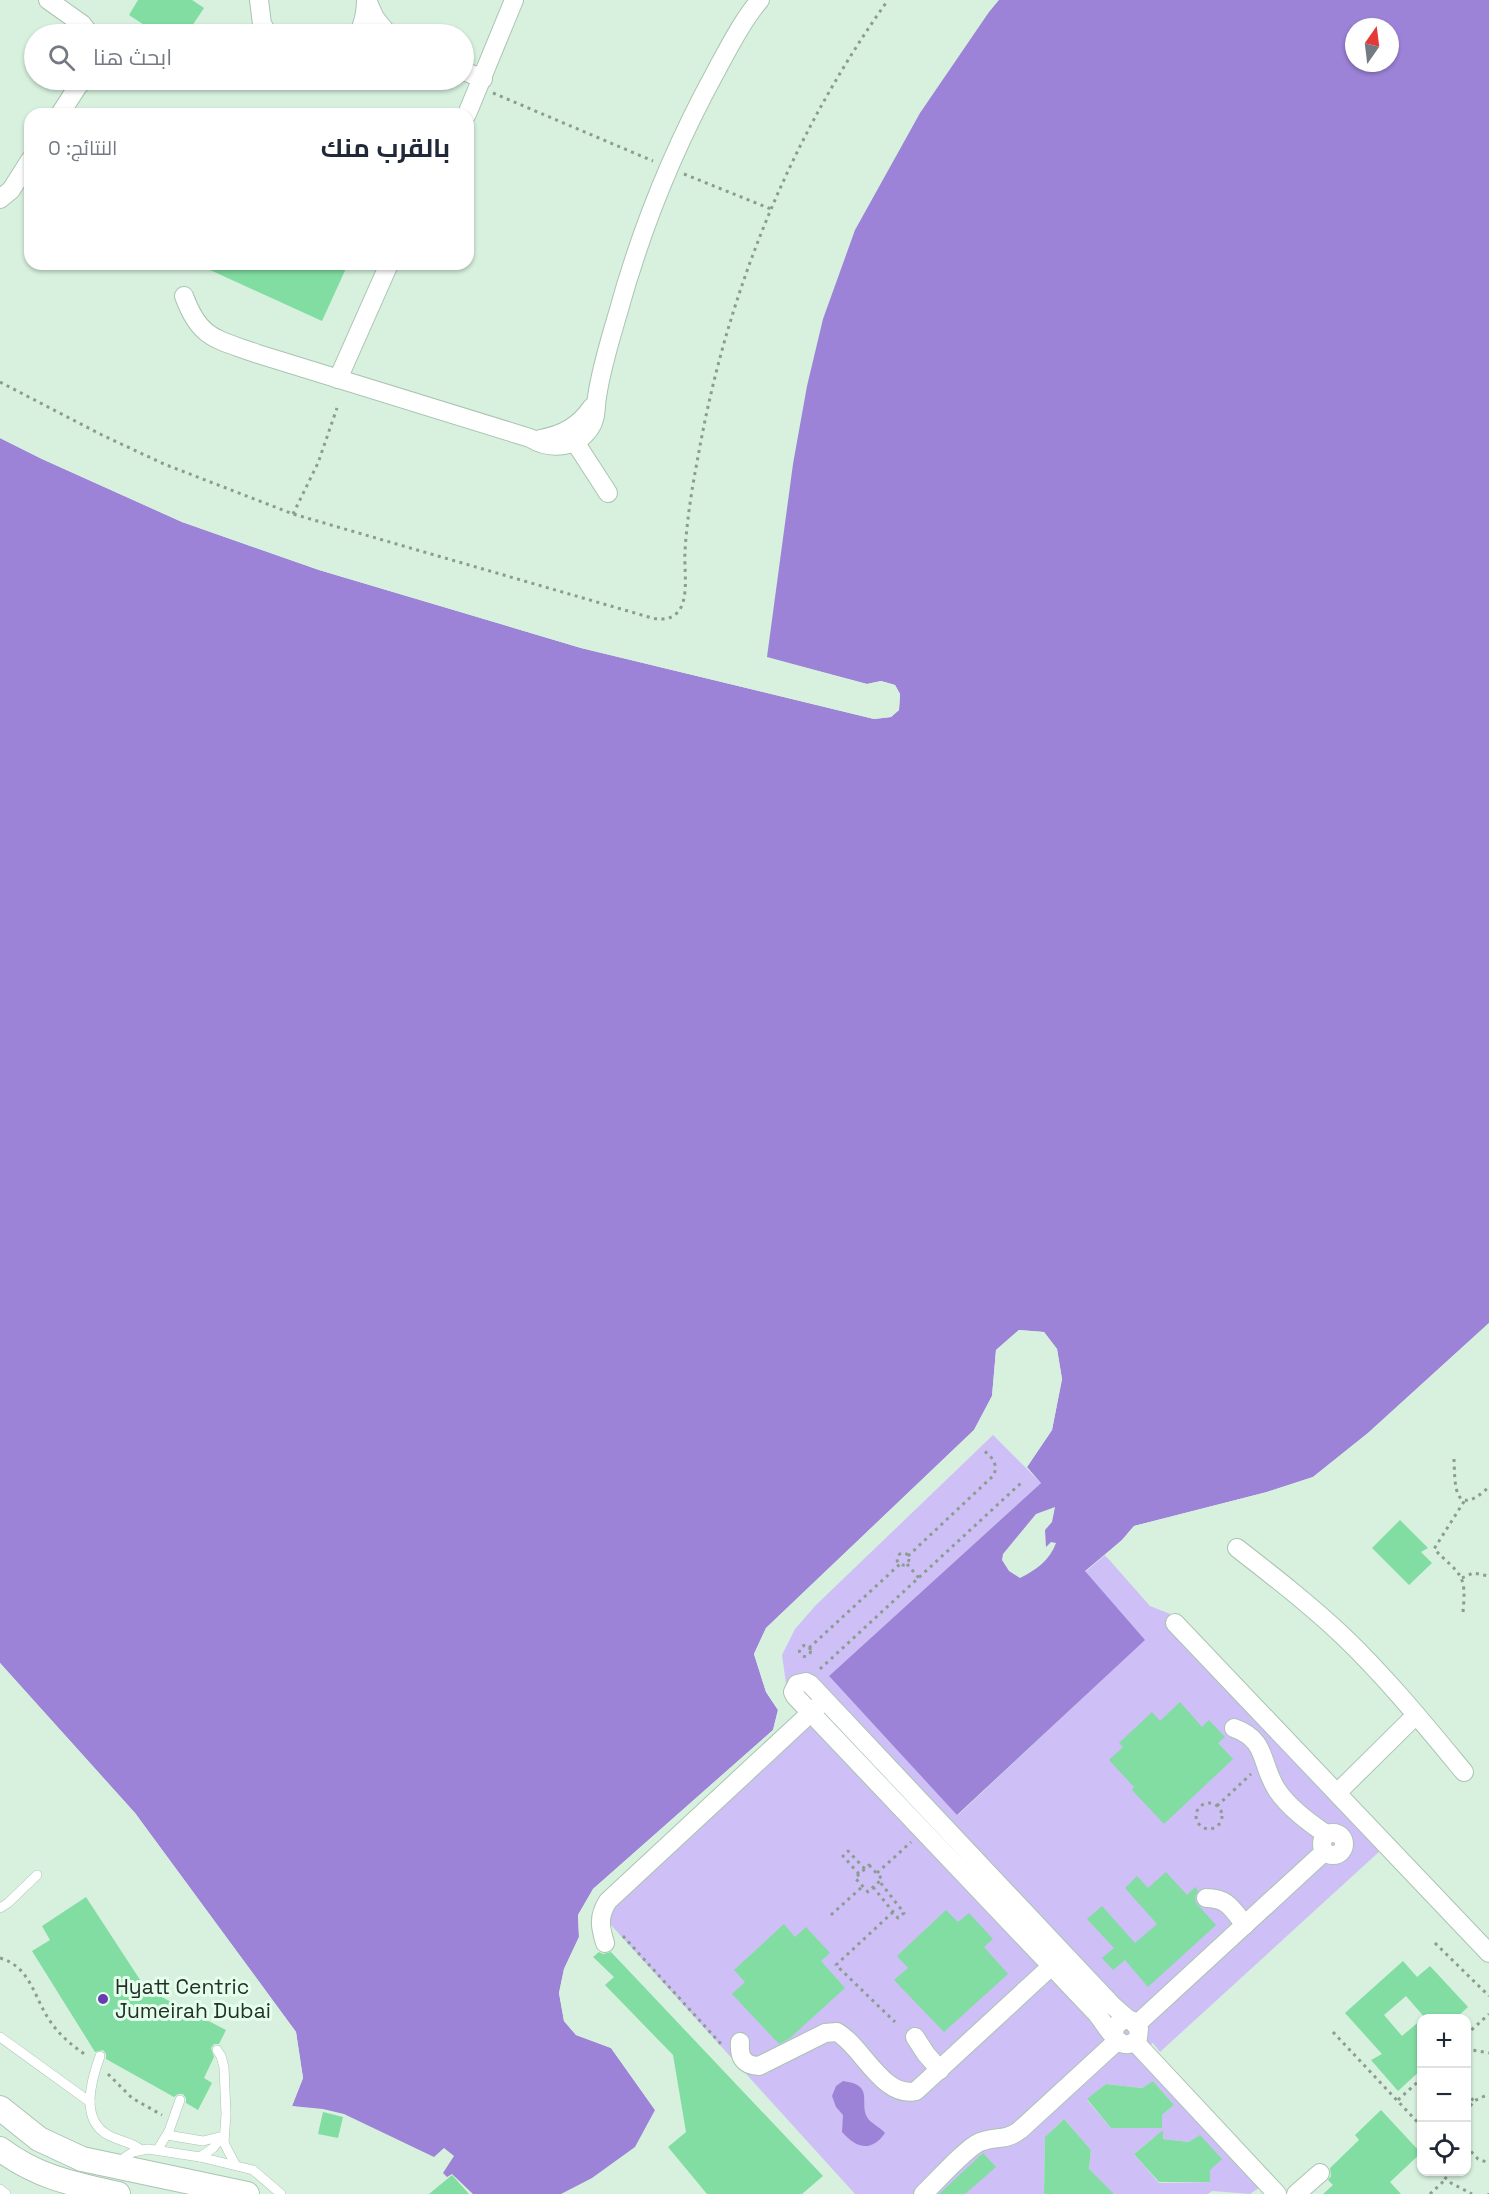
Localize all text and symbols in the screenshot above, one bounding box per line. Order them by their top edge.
north arrow [1345,18,1399,72]
search box [24,24,474,90]
icon: search [45,41,78,74]
text: ابحث هنا [93,43,172,71]
text: بالقرب منك [321,131,450,165]
text: النتائج: 0 [48,135,117,161]
place label: Hyatt Centric Jumeirah Dubai [115,1973,271,2024]
marker: Hyatt Centric Jumeirah Dubai [96,1992,110,2006]
map controls [1417,2014,1471,2176]
button: + [1417,2014,1471,2068]
button: − [1417,2068,1471,2122]
button: locate [1417,2122,1471,2176]

